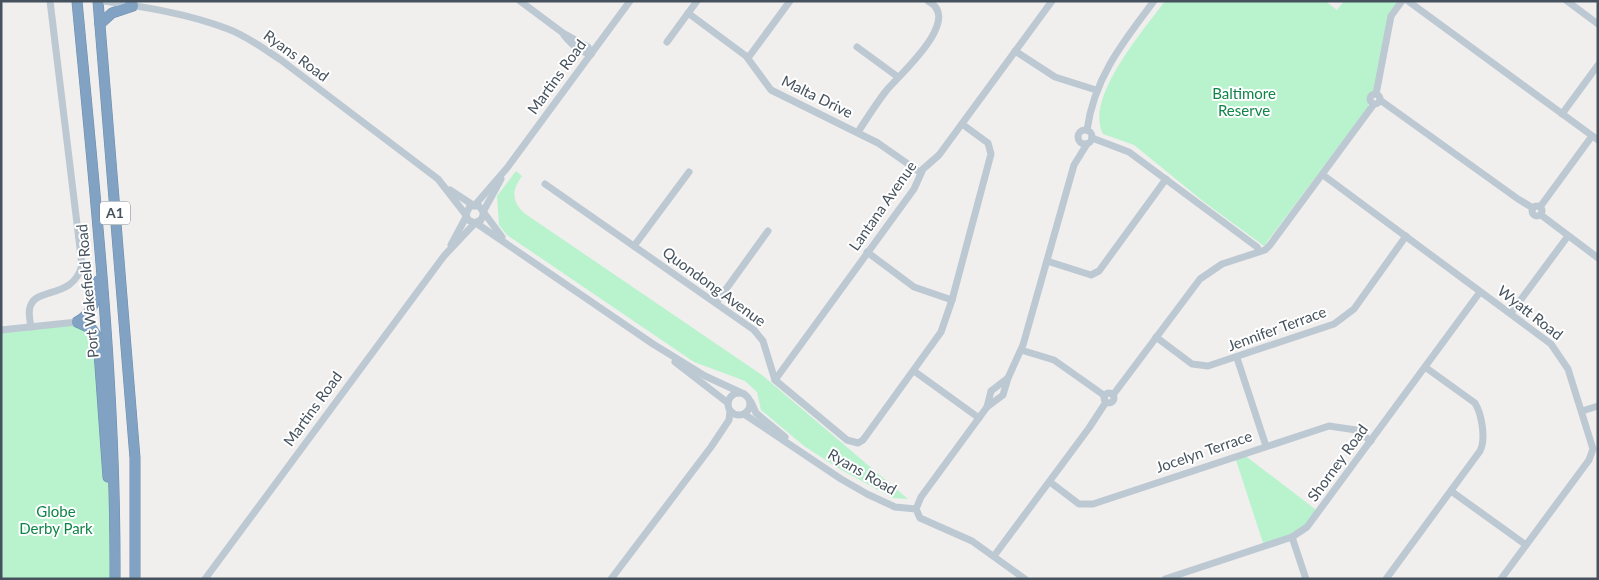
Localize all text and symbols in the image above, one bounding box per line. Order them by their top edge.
street label: Ryans Road [260,26,333,85]
street label: Martins Road [523,36,589,117]
street label: Malta Drive [779,71,856,121]
park label: Baltimore Reserve [1212,84,1276,119]
street label: Lantana Avenue [845,157,920,254]
road number: A1 [100,202,130,224]
street label: Port Wakefield Road [72,223,102,359]
street label: Quondong Avenue [659,243,770,330]
street label: Wyatt Road [1494,281,1567,343]
street label: Jennifer Terrace [1225,302,1329,354]
street label: Martins Road [279,368,345,449]
street label: Shorney Road [1303,420,1371,504]
street label: Jocelyn Terrace [1153,426,1254,476]
street label: Ryans Road [825,444,900,498]
park label: Globe Derby Park [19,502,93,537]

